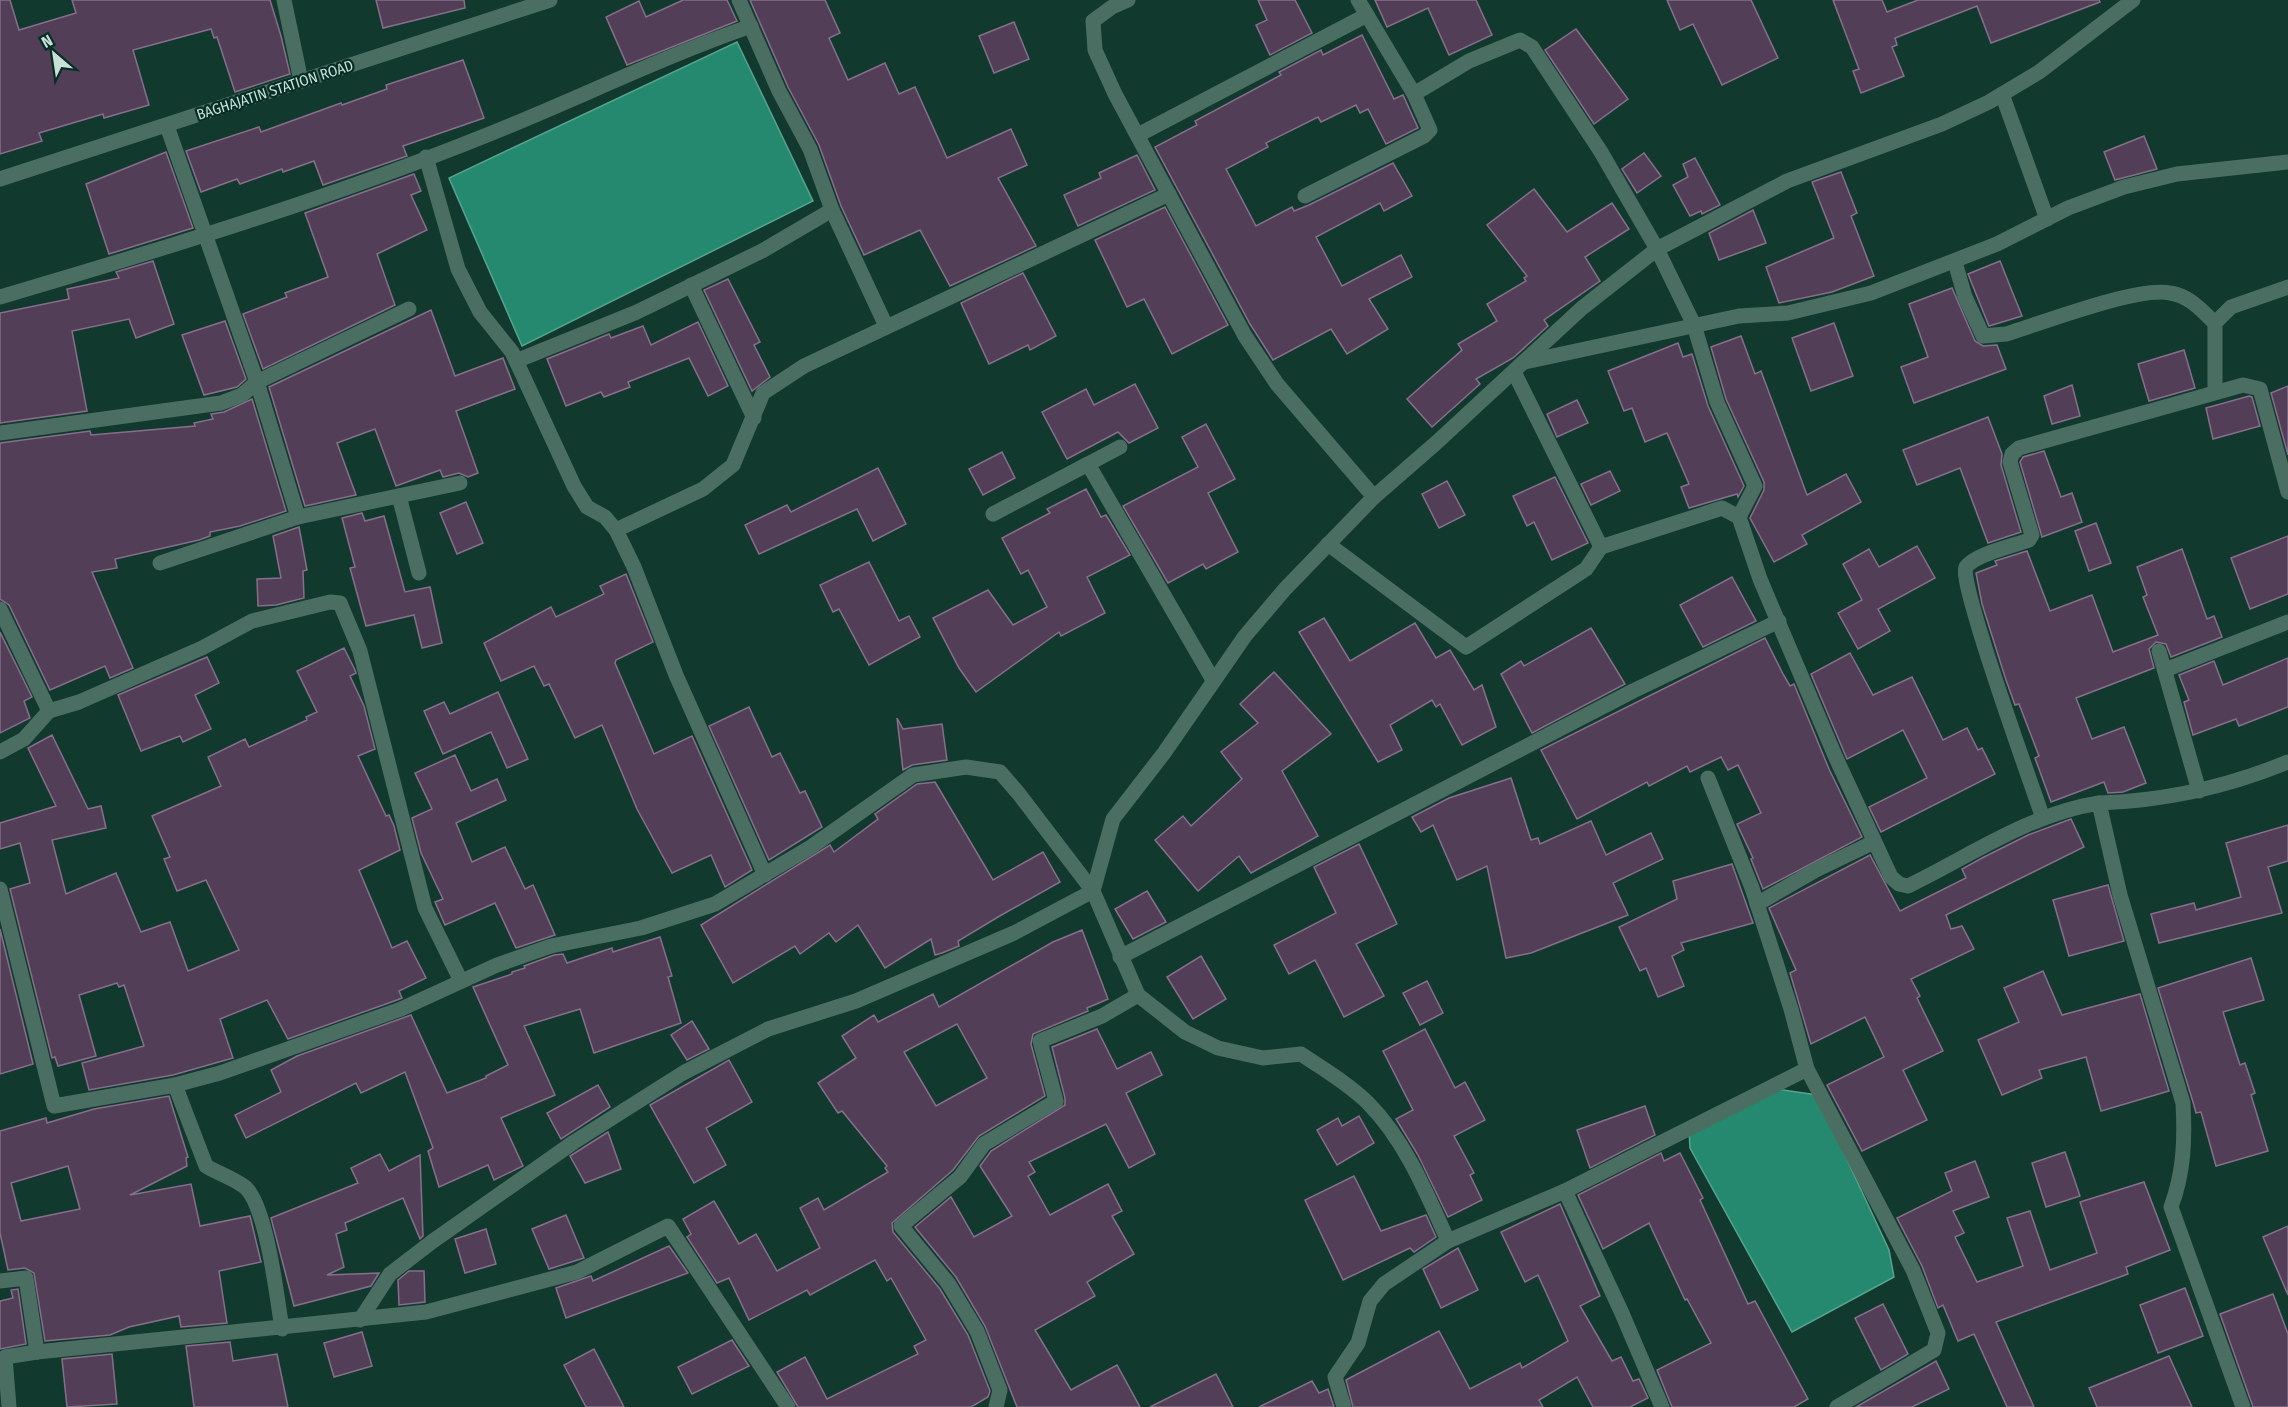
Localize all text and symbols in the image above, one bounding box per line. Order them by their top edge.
north arrow [24,24,84,84]
text: N [38,31,56,52]
street label: BAGHAJATIN STATION ROAD [194,56,356,124]

